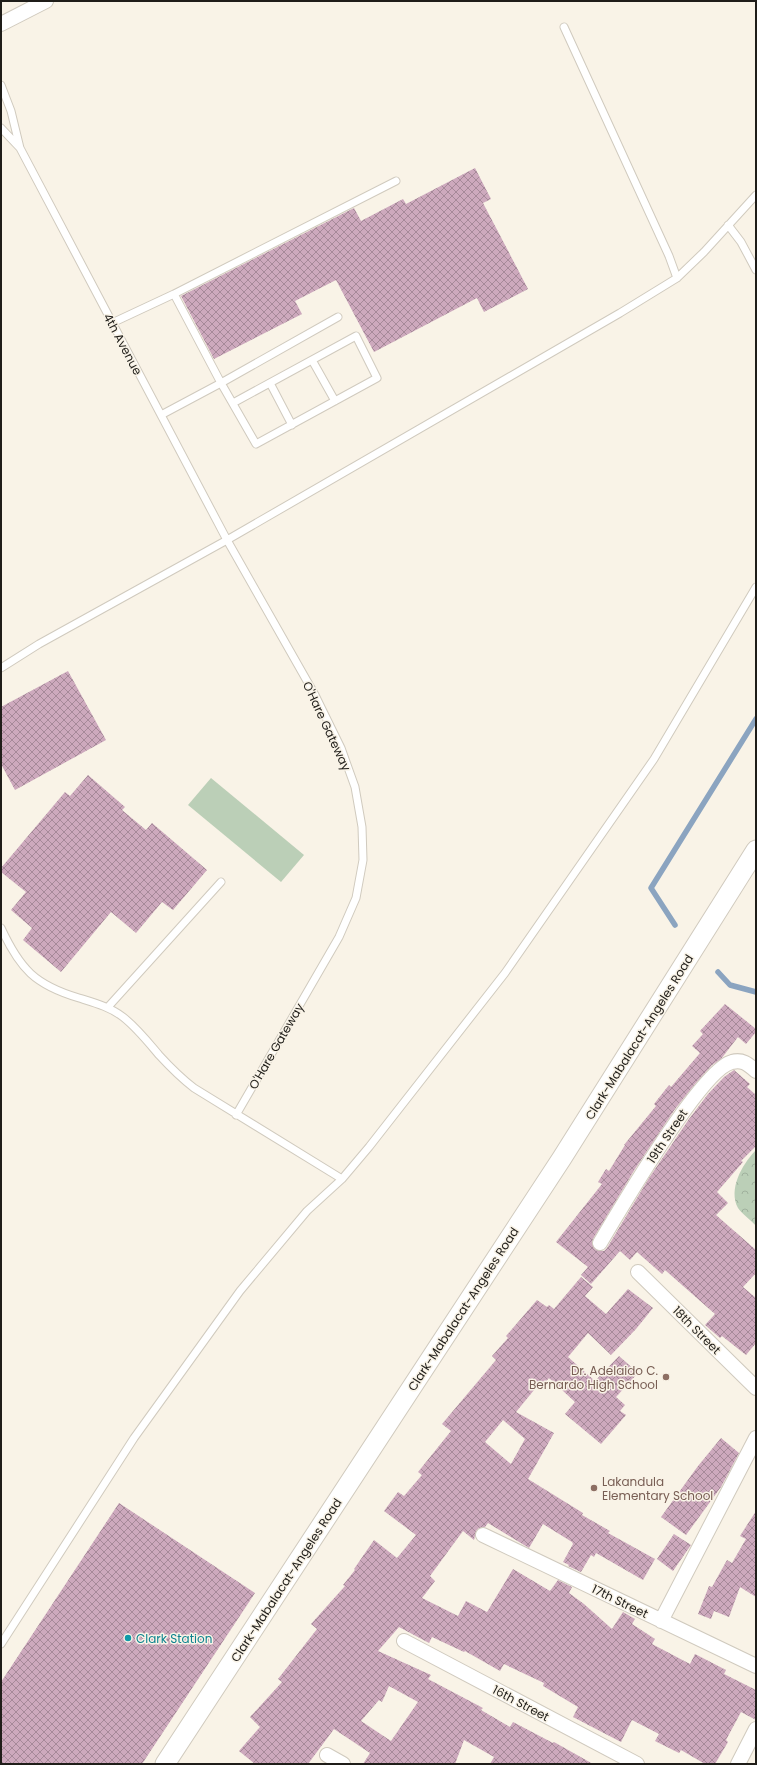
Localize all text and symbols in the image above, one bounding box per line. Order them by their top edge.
street label: 4th Avenue [100,310,146,378]
street label: O'Hare Gateway [299,679,355,774]
street label: Clark-Mabalacat-Angeles Road [581,951,697,1123]
street label: O'Hare Gateway [244,1000,308,1092]
street label: 19th Street [643,1106,691,1166]
street label: Clark-Mabalacat-Angeles Road [404,1224,522,1394]
street label: 18th Street [669,1302,725,1358]
place label: Dr. Adelaido C. Bernardo High School [529,1362,658,1393]
marker: Dr. Adelaido C. Bernardo High School [661,1372,671,1382]
place label: Lakandula Elementary School [602,1473,713,1504]
marker: Lakandula Elementary School [589,1483,599,1493]
street label: Clark-Mabalacat-Angeles Road [227,1495,345,1665]
street label: 17th Street [589,1580,651,1622]
place label: Clark Station [136,1630,212,1647]
marker: Clark Station [123,1633,133,1643]
street label: 16th Street [490,1681,552,1725]

